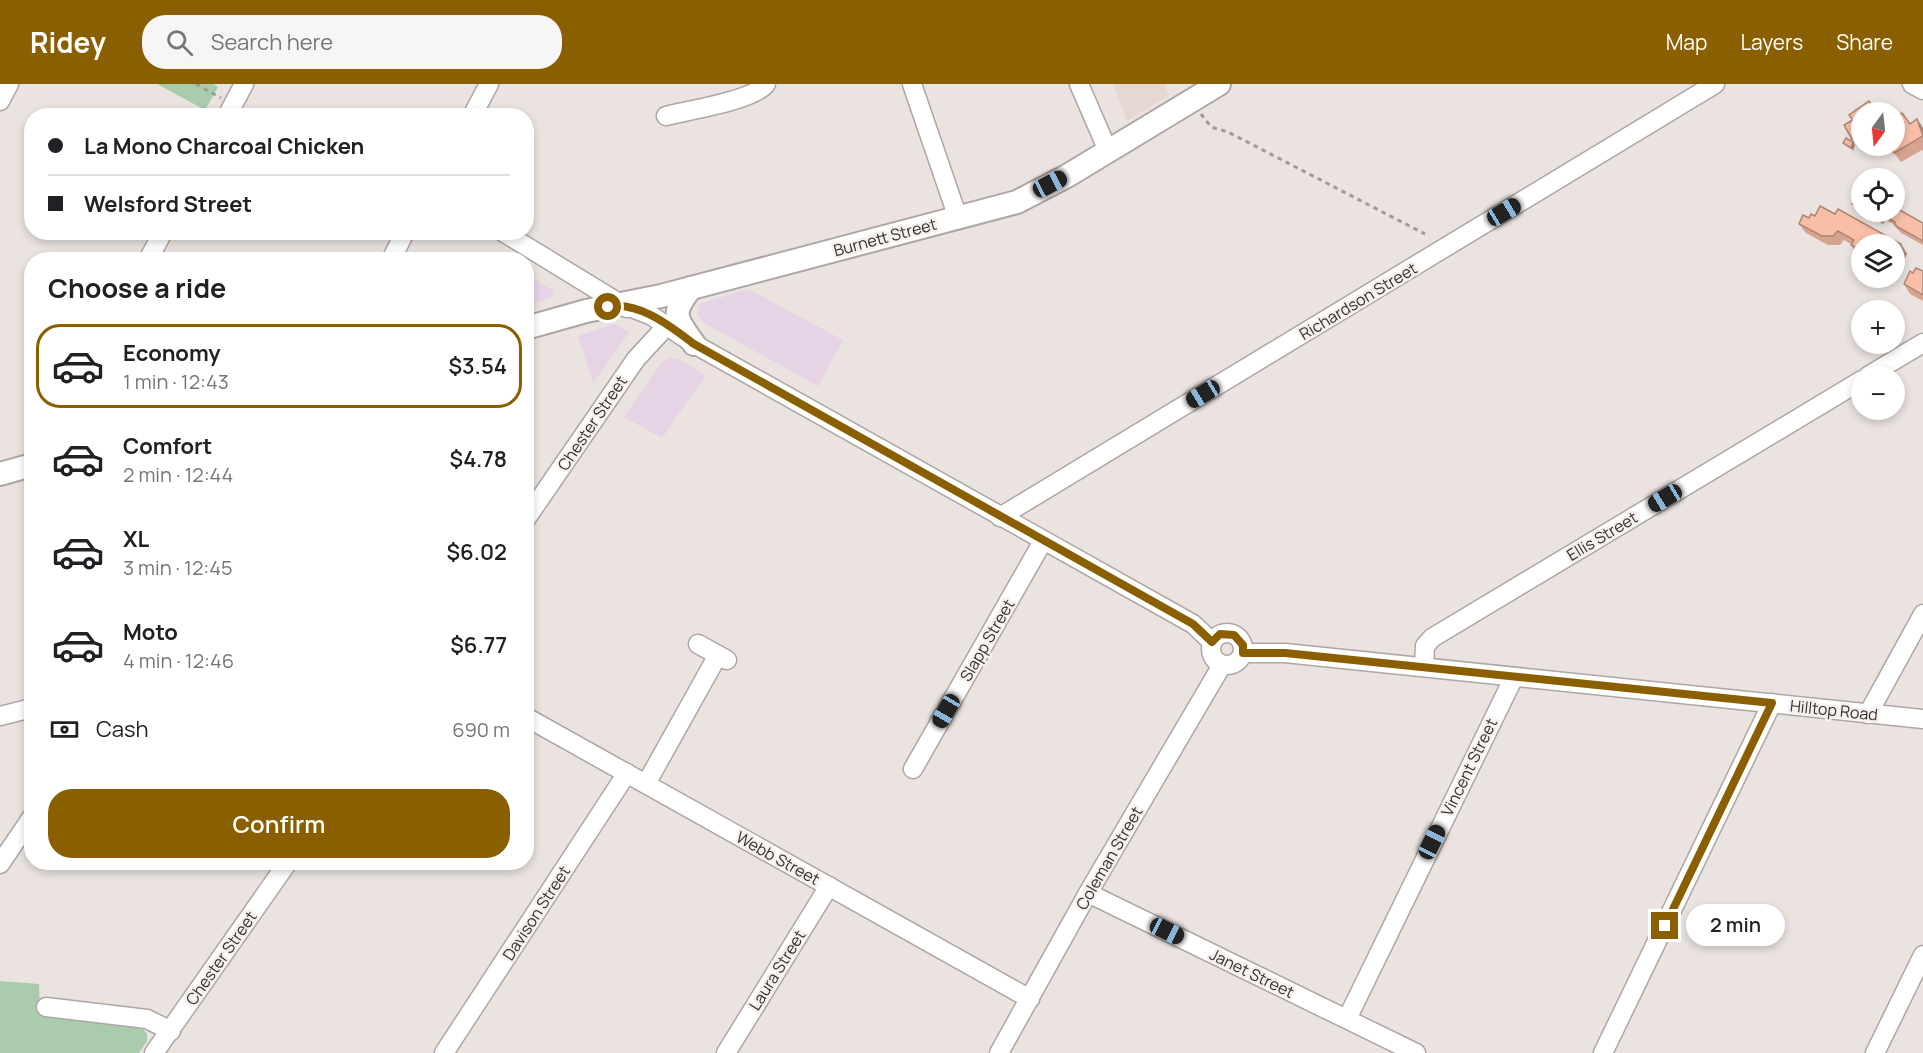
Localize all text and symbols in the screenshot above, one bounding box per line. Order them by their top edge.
search box [142,15,562,69]
text: Ridey [30,23,106,61]
icon: search [163,26,196,59]
text: Search here [211,27,333,57]
text: Map [1666,28,1707,56]
text: Layers [1740,28,1803,56]
text: Share [1836,28,1893,56]
north arrow [1851,102,1905,156]
map controls [1851,102,1905,420]
text: La Mono Charcoal Chicken [84,131,364,161]
car [1030,168,1070,200]
button: locate [1851,168,1905,222]
text: Welsford Street [84,189,252,219]
car [1484,195,1524,229]
street label: Burnett Street [831,213,939,261]
button: layers [1851,234,1905,288]
street label: Richardson Street [1295,257,1421,345]
text: Choose a ride [48,269,226,306]
route start [594,293,621,320]
button: + [1851,300,1905,354]
text: Economy [123,338,221,368]
icon: car [51,339,105,393]
text: $3.54 [448,351,507,381]
button: − [1851,366,1905,420]
text: 1 min · 12:43 [123,368,229,395]
street label: Chester Street [552,371,632,475]
car [1183,377,1223,411]
text: Comfort [123,431,212,461]
icon: car [51,432,105,486]
text: $4.78 [450,444,507,474]
text: 2 min · 12:44 [123,461,233,488]
car [1645,481,1685,515]
street label: Ellis Street [1563,506,1641,566]
text: XL [123,524,149,554]
icon: car [51,525,105,579]
text: $6.02 [446,537,507,567]
text: 3 min · 12:45 [123,554,233,581]
street label: Slapp Street [955,595,1019,685]
text: Moto [123,617,178,647]
icon: car [51,618,105,672]
text: $6.77 [450,630,507,660]
text: 4 min · 12:46 [123,647,234,674]
car [929,691,963,731]
street label: Hilltop Road [1789,694,1879,726]
icon: cash [48,713,81,746]
text: Cash [96,714,149,744]
street label: Vincent Street [1436,714,1502,820]
text: 690 m [452,716,510,743]
button: Confirm [48,789,510,858]
street label: Coleman Street [1070,802,1148,914]
car [1416,822,1448,862]
street label: Webb Street [732,826,824,890]
street label: Davison Street [497,861,575,965]
callout: 2 min [1686,905,1785,947]
street label: Chester Street [180,907,262,1009]
text: 2 min [1710,911,1761,938]
route end [1651,912,1678,939]
car [1147,915,1187,947]
street label: Laura Street [744,926,810,1014]
street label: Janet Street [1206,943,1298,1003]

